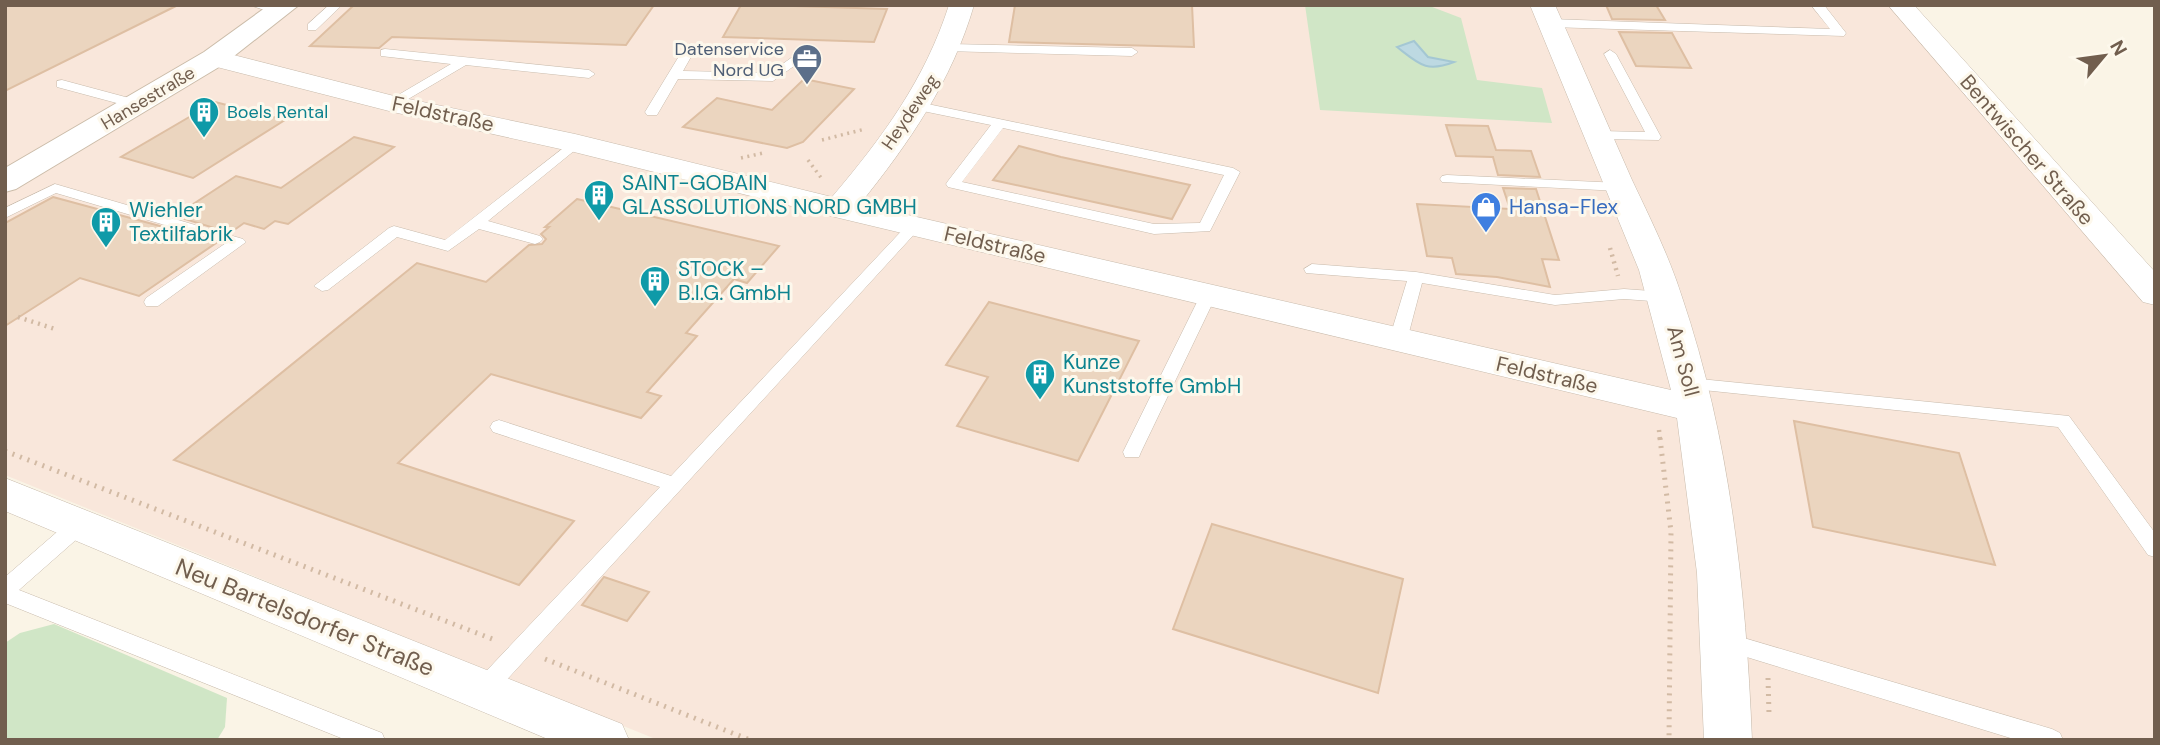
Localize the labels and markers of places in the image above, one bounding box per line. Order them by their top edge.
place label: Datenservice Nord UG [674,37,784,82]
office icon: Datenservice Nord UG [790,42,824,86]
building icon: Boels Rental [187,95,221,139]
place label: Boels Rental [227,100,328,124]
place label: SAINT-GOBAIN GLASSOLUTIONS NORD GMBH [622,169,917,221]
building icon: SAINT-GOBAIN GLASSOLUTIONS NORD GMBH [582,178,616,222]
shop icon: Hansa-Flex [1469,190,1503,234]
place label: Hansa-Flex [1509,193,1618,221]
place label: Wiehler Textilfabrik [129,196,234,248]
building icon: Wiehler Textilfabrik [89,205,123,249]
place label: STOCK – B.I.G. GmbH [678,255,791,307]
building icon: STOCK – B.I.G. GmbH [638,264,672,308]
place label: Kunze Kunststoffe GmbH [1063,348,1241,400]
building icon: Kunze Kunststoffe GmbH [1023,357,1057,401]

